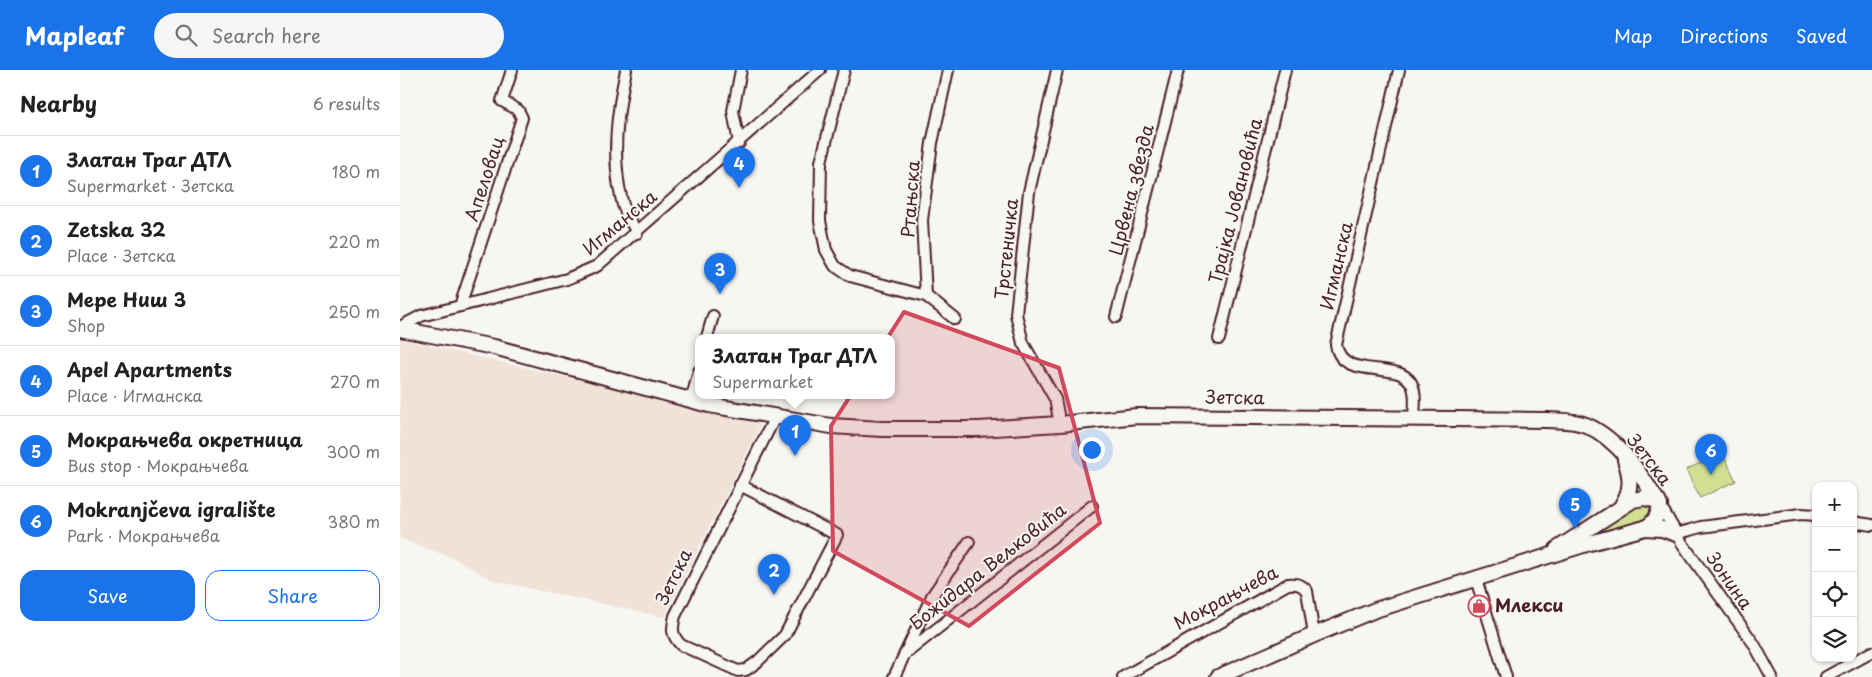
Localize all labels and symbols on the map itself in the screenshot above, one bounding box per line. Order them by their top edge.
street label: Трајка Јовановића [1201,114,1268,286]
street label: Црвена звезда [1101,121,1160,258]
street label: Апеловац [457,132,510,225]
pin: 4 [723,147,755,188]
street label: Ртањска [893,159,926,238]
street label: Игманска [576,182,663,261]
street label: Трстеничка [987,196,1024,301]
street label: Игманска [1312,218,1359,312]
pin: 3 [704,253,736,294]
street label: Зетска [1205,382,1266,411]
pin: 1 [779,415,811,456]
street label: Зетска [1621,427,1680,491]
pin: 6 [1695,434,1727,475]
your location [1079,437,1105,463]
pin: 5 [1559,488,1591,529]
street label: Божидара Вељковића [903,495,1072,636]
street label: Зетска [648,543,698,609]
street label: Зонина [1701,546,1760,615]
pin: 2 [758,554,790,595]
street label: Мокрањчева [1168,557,1283,635]
place label: Млекси [1495,591,1564,618]
shop icon: Млекси [1467,594,1491,618]

